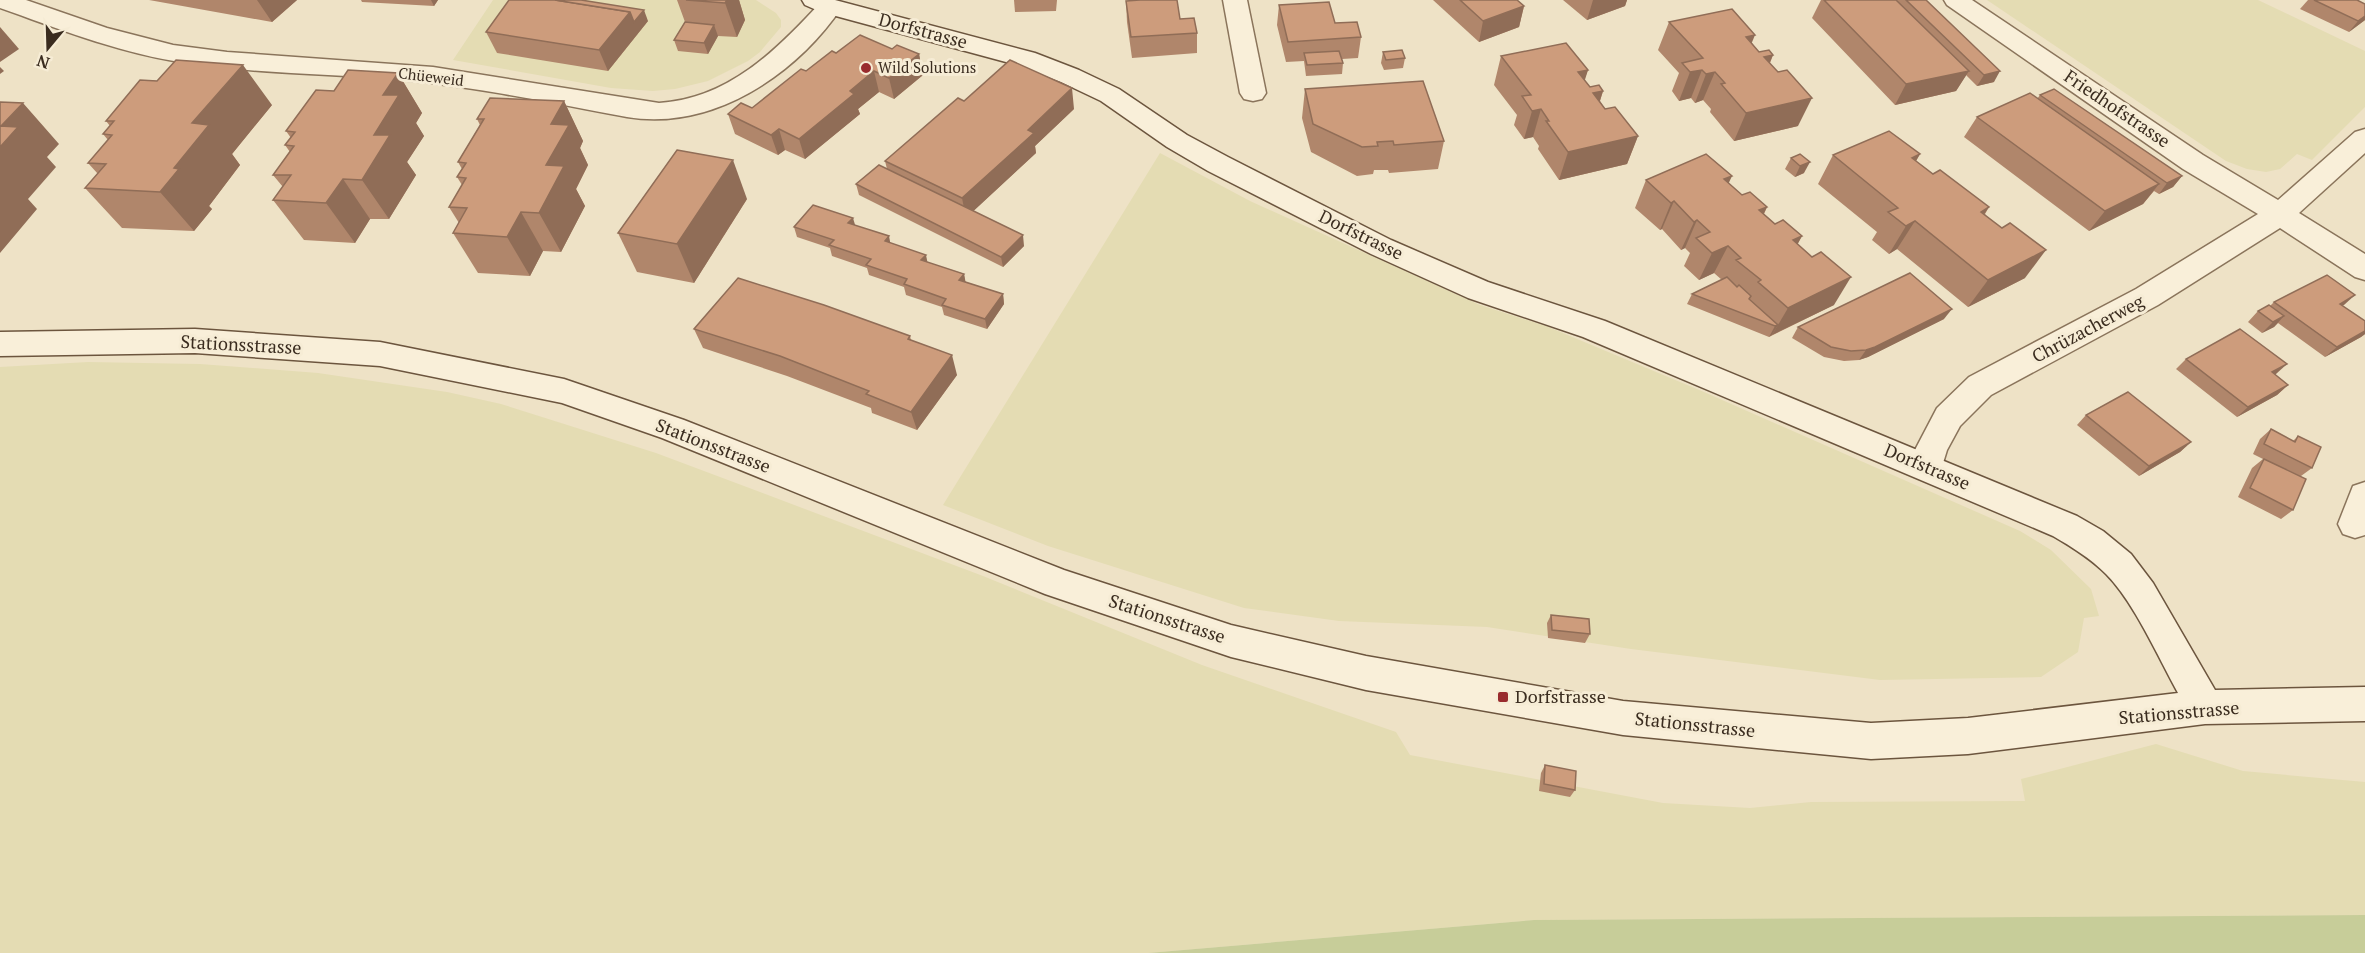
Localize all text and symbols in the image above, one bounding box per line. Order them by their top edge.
street label: Dorfstrasse [876,7,970,53]
north arrow [18,18,78,78]
text: N [34,50,52,75]
place label: Wild Solutions [878,57,976,77]
marker: Wild Solutions [859,61,873,75]
street label: Chüeweid [397,62,465,90]
street label: Friedhofstrasse [2060,64,2175,153]
street label: Dorfstrasse [1315,203,1408,265]
street label: Chrüzacherweg [2027,288,2148,368]
street label: Stationsstrasse [180,329,302,359]
street label: Stationsstrasse [653,412,774,478]
street label: Dorfstrasse [1881,437,1974,495]
street label: Stationsstrasse [1106,588,1229,648]
place label: Dorfstrasse [1515,684,1606,708]
marker: Dorfstrasse [1496,690,1510,704]
street label: Stationsstrasse [2118,695,2240,729]
street label: Stationsstrasse [1634,706,1757,742]

